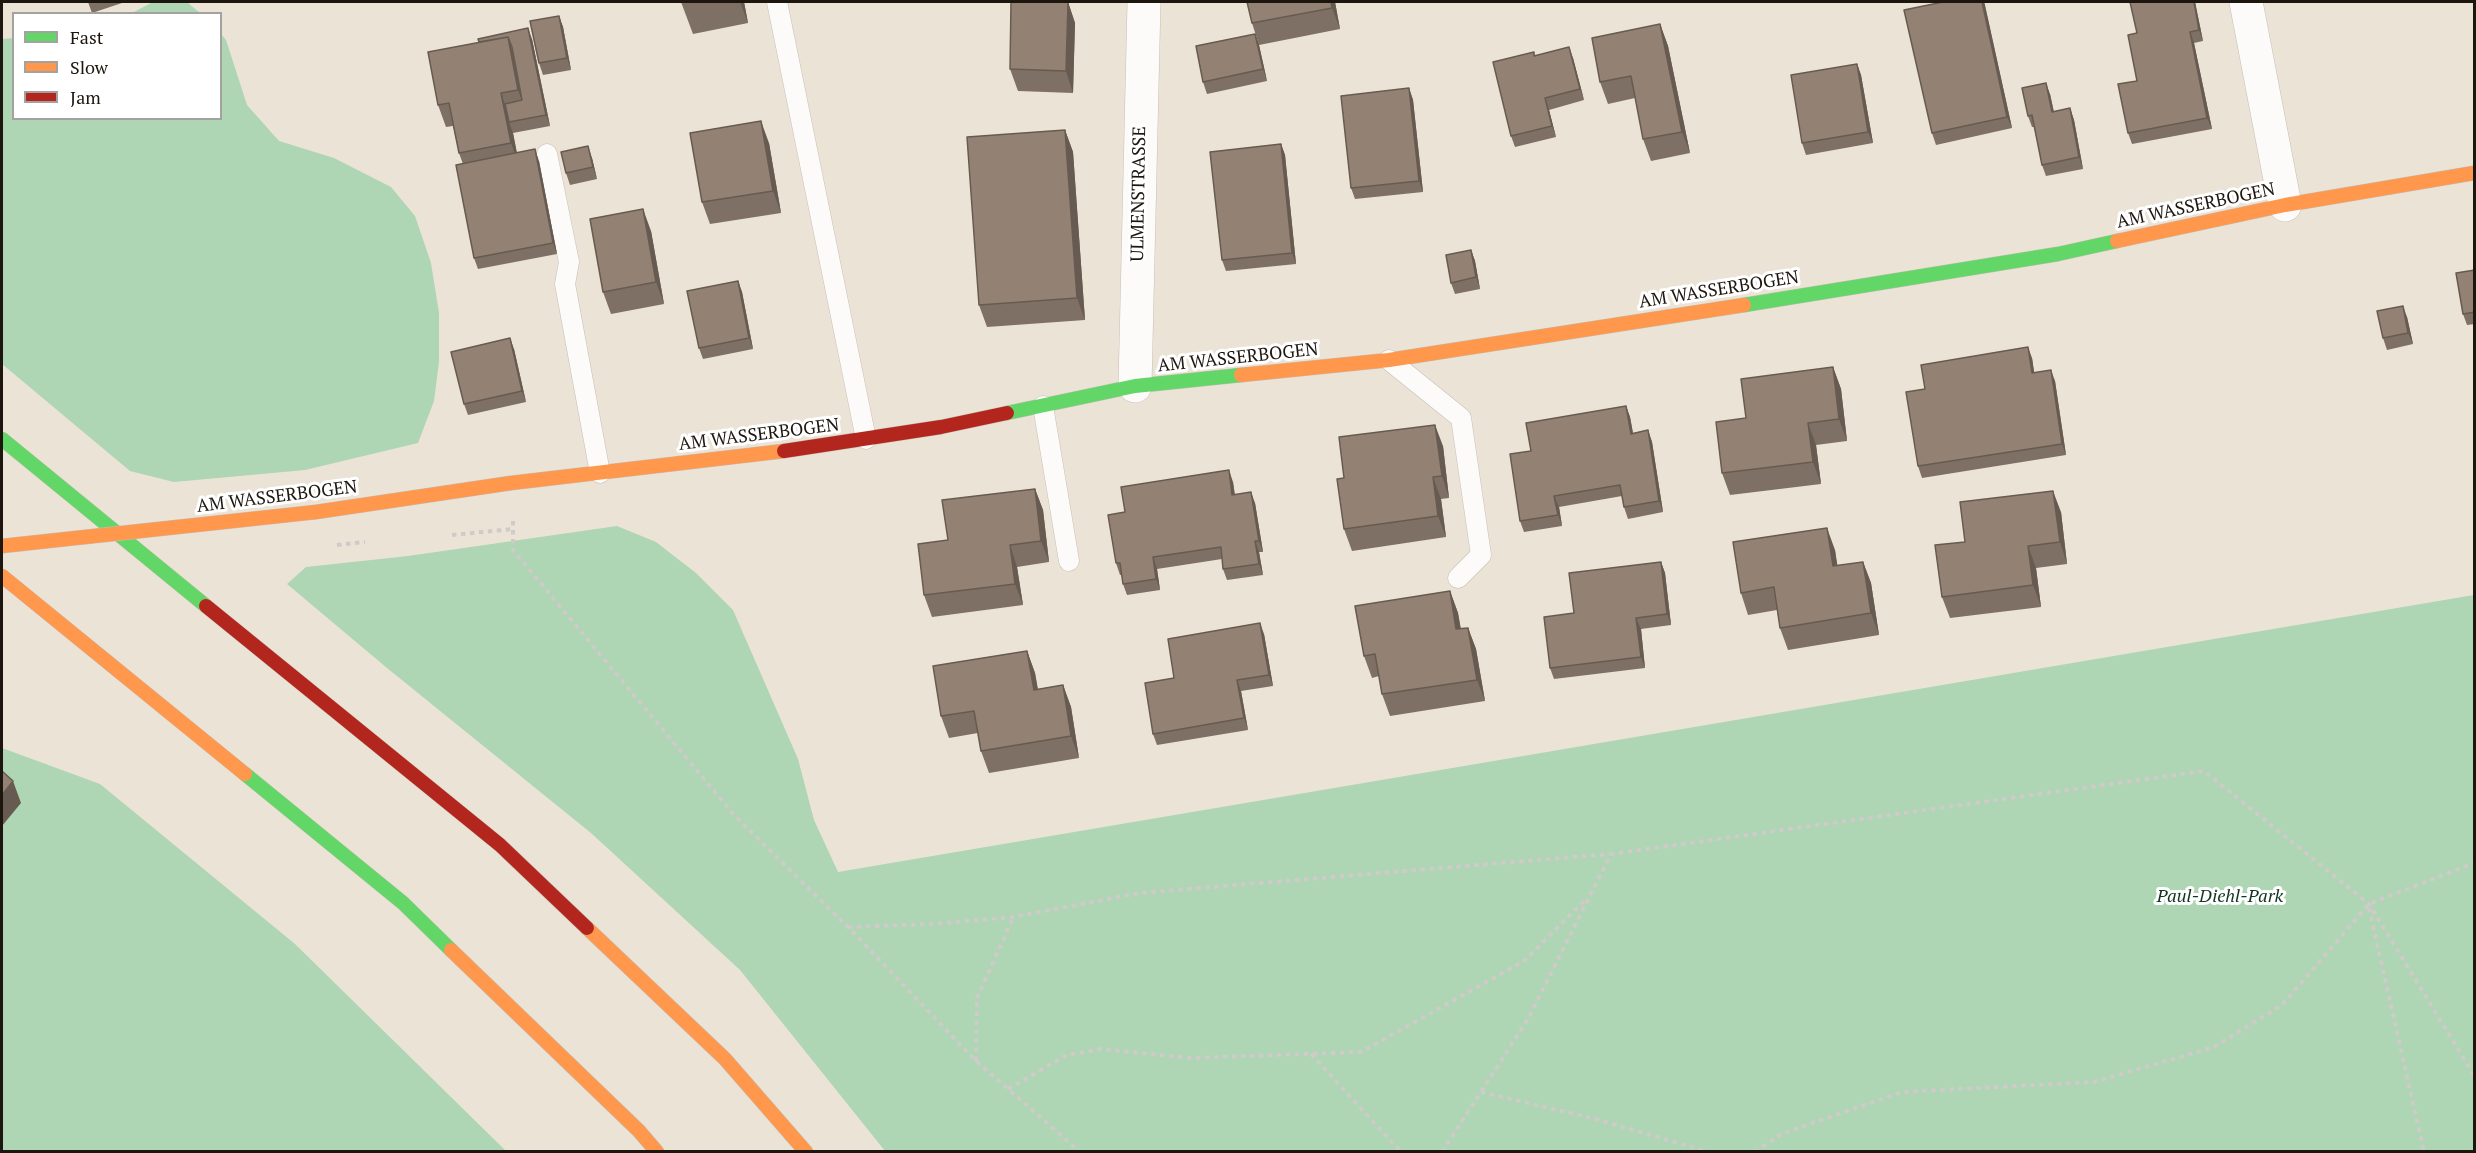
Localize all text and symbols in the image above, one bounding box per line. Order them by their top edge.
legend [12,12,222,120]
text: Fast [70,25,103,49]
text: Slow [70,55,108,79]
text: Jam [70,85,101,109]
street label: ULMENSTRASSE [1127,126,1151,262]
street label: AM WASSERBOGEN [2115,179,2277,233]
street label: AM WASSERBOGEN [1638,267,1800,313]
street label: AM WASSERBOGEN [1157,339,1319,377]
street label: AM WASSERBOGEN [678,414,840,456]
street label: AM WASSERBOGEN [196,476,358,518]
park label: Paul-Diehl-Park [2157,886,2283,908]

